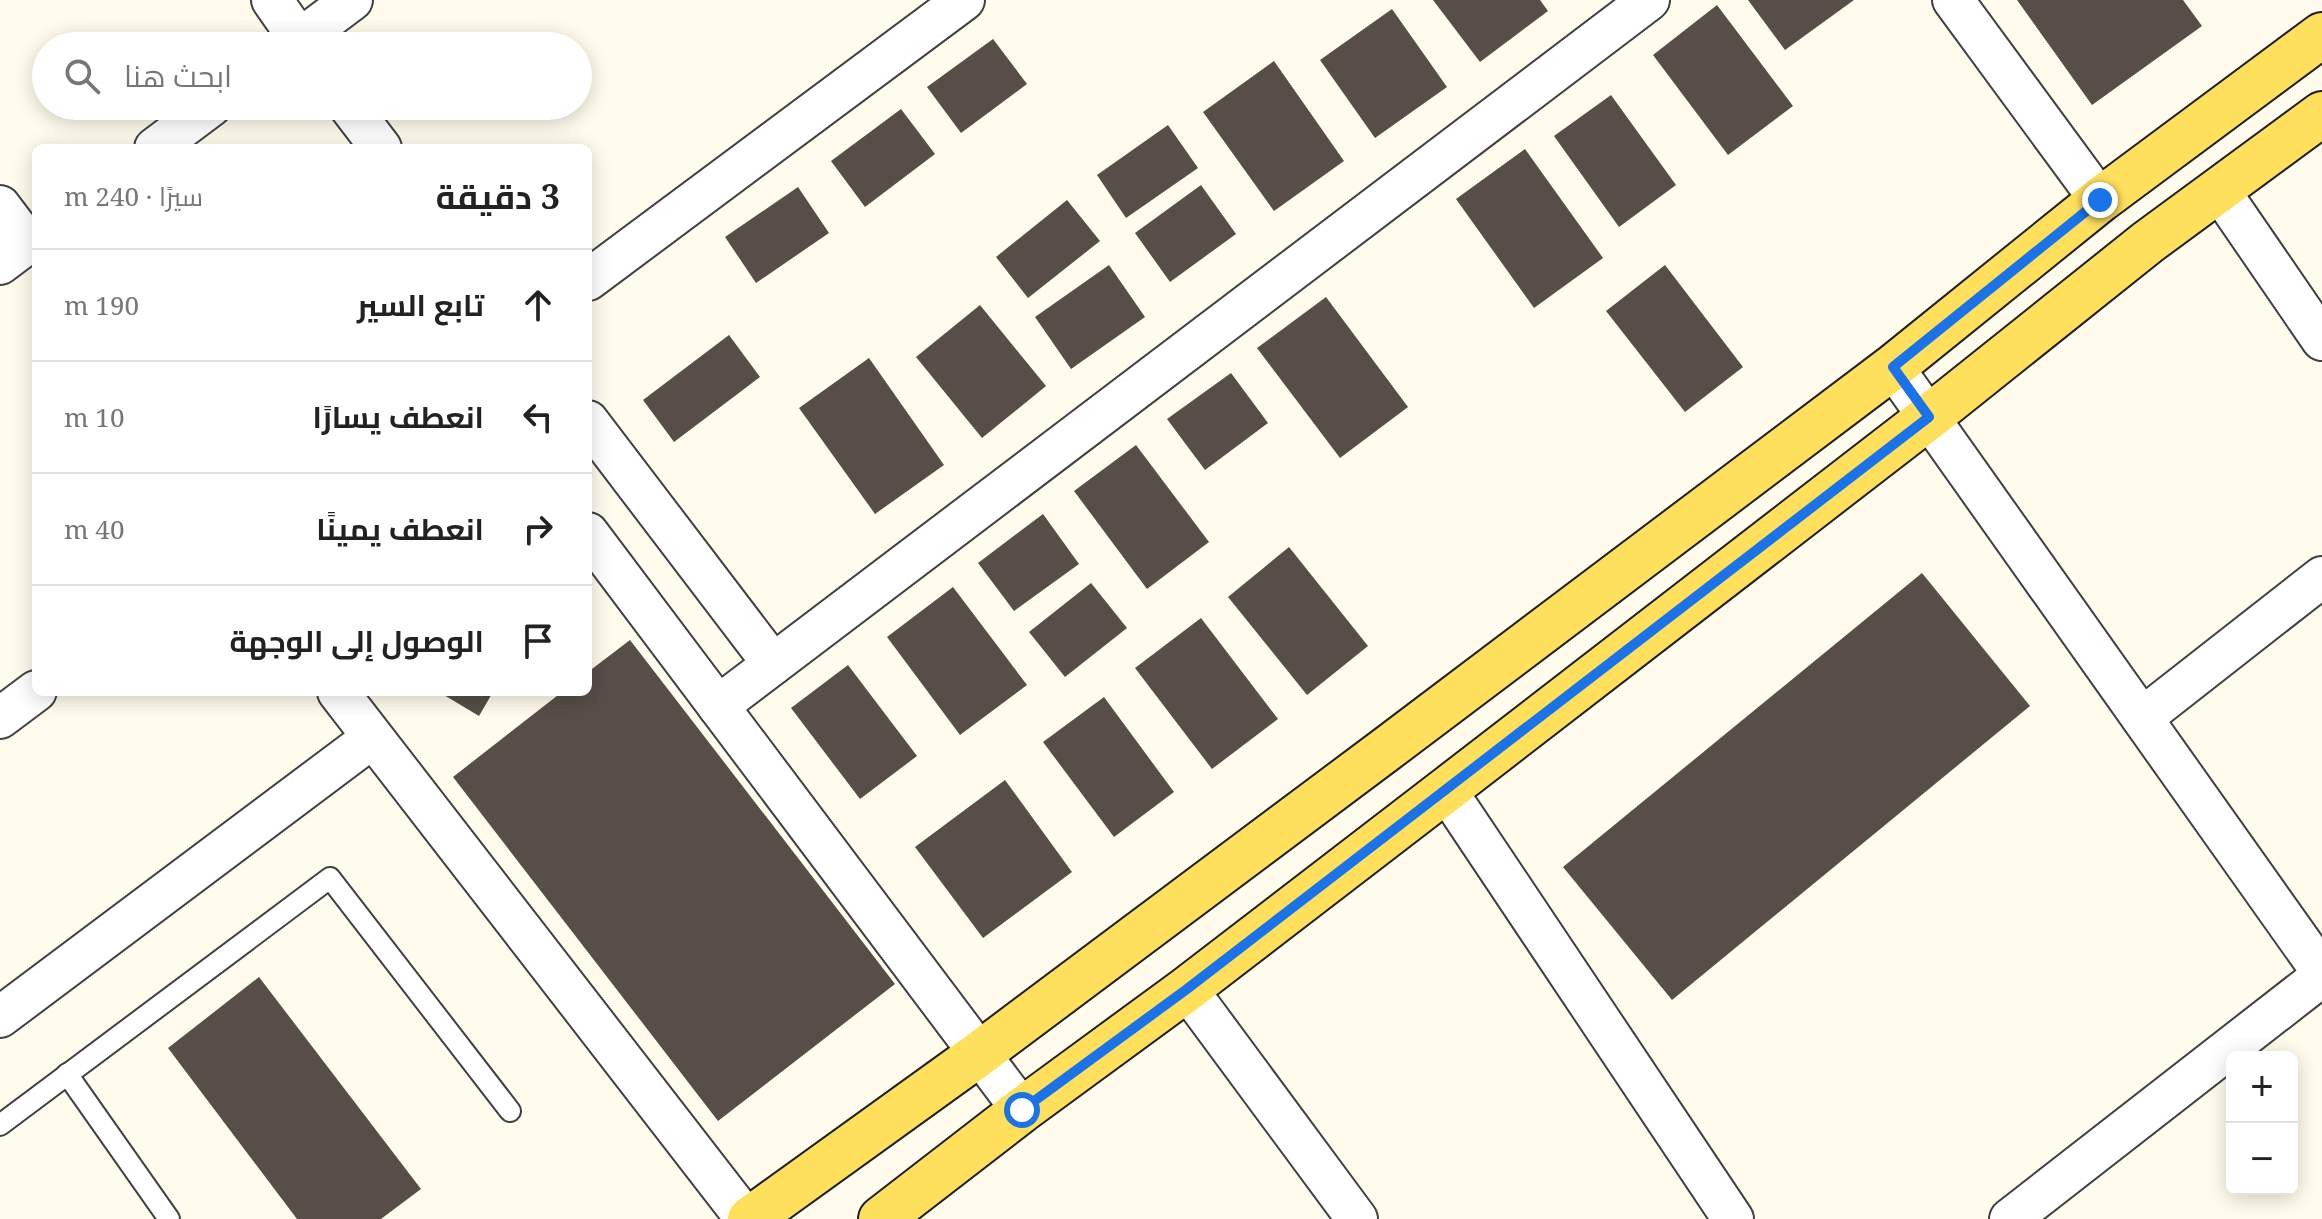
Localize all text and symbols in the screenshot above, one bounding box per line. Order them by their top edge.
search box [32,32,592,120]
icon: search [60,54,104,98]
text: ابحث هنا [124,55,232,96]
text: 3 دقيقة [436,173,560,219]
text: سيرًا · 240 m [64,178,203,214]
route end [2082,182,2118,218]
icon: ahead [516,283,560,327]
text: تابع السير [357,284,484,325]
text: 190 m [64,287,139,323]
icon: left [516,395,560,439]
text: انعطف يسارًا [313,396,484,437]
text: 10 m [64,399,124,435]
icon: right [516,507,560,551]
text: انعطف يمينًا [316,508,484,549]
text: 40 m [64,511,124,547]
icon: arrive [516,619,560,663]
text: الوصول إلى الوجهة [229,620,484,661]
map controls [2226,1051,2298,1195]
button: + [2226,1051,2298,1123]
route start [1004,1092,1040,1128]
button: − [2226,1123,2298,1195]

